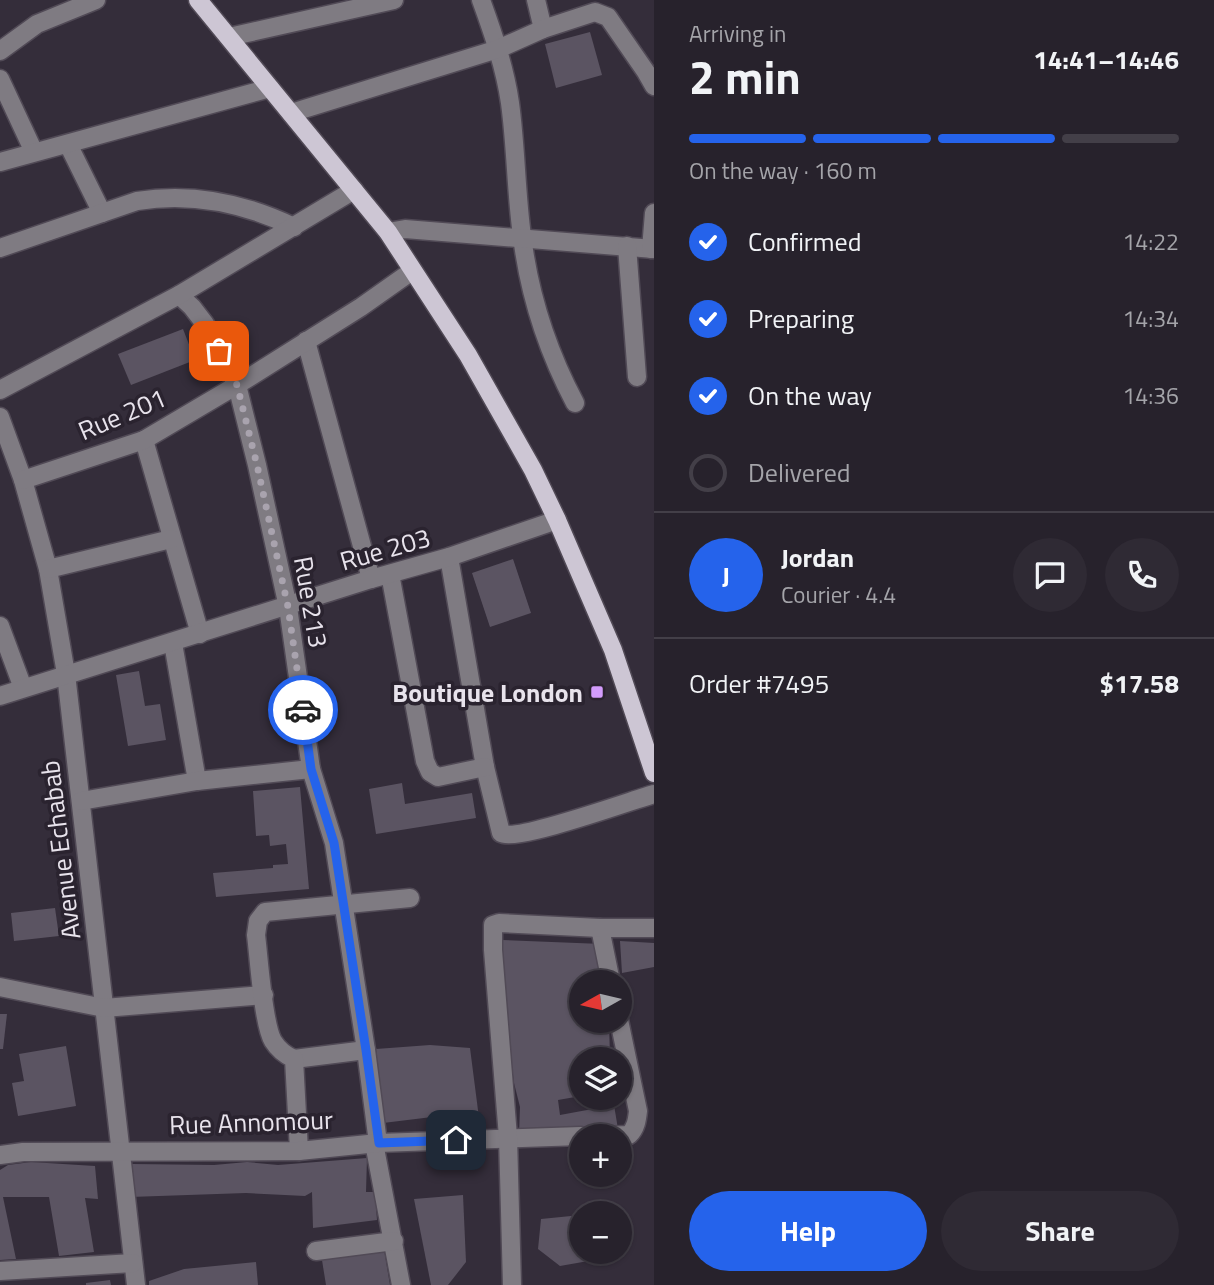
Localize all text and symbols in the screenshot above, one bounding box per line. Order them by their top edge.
text: Arriving in [689,16,786,51]
text: 14:41–14:46 [1033,40,1179,79]
text: 2 min [689,42,801,112]
text: On the way · 160 m [689,153,877,188]
text: Confirmed [748,222,862,261]
icon: check [689,223,727,261]
text: 14:22 [1122,224,1179,259]
text: Preparing [748,299,854,338]
icon: check [689,300,727,338]
text: 14:34 [1122,301,1179,336]
pin [189,321,249,381]
icon: bag [200,332,238,370]
text: On the way [748,376,872,415]
icon: check [689,377,727,415]
street label: Rue 201 [72,378,172,450]
text: 14:36 [1122,378,1179,413]
text: Delivered [748,453,851,492]
street label: Rue 203 [335,518,435,580]
text: Jordan [781,538,854,577]
button: chat [1013,538,1087,612]
button: phone [1105,538,1179,612]
street label: Rue 213 [284,553,338,651]
text: J [722,556,730,595]
text: Courier · 4.4 [781,577,896,612]
text: Order #7495 [689,664,829,703]
text: $17.58 [1100,664,1179,703]
place label: Boutique London [392,673,583,712]
courier [268,675,338,745]
marker: Boutique London [589,684,605,700]
icon: car [284,691,322,729]
street label: Avenue Echabab [30,758,90,942]
north arrow [569,970,632,1032]
map controls [569,970,632,1264]
button: layers [569,1047,632,1110]
street label: Rue Annomour [168,1100,334,1144]
pin [426,1110,486,1170]
icon: home [437,1121,475,1159]
button: + [569,1124,632,1187]
button: Help [689,1191,927,1271]
button: Share [941,1191,1179,1271]
button: − [569,1201,632,1264]

